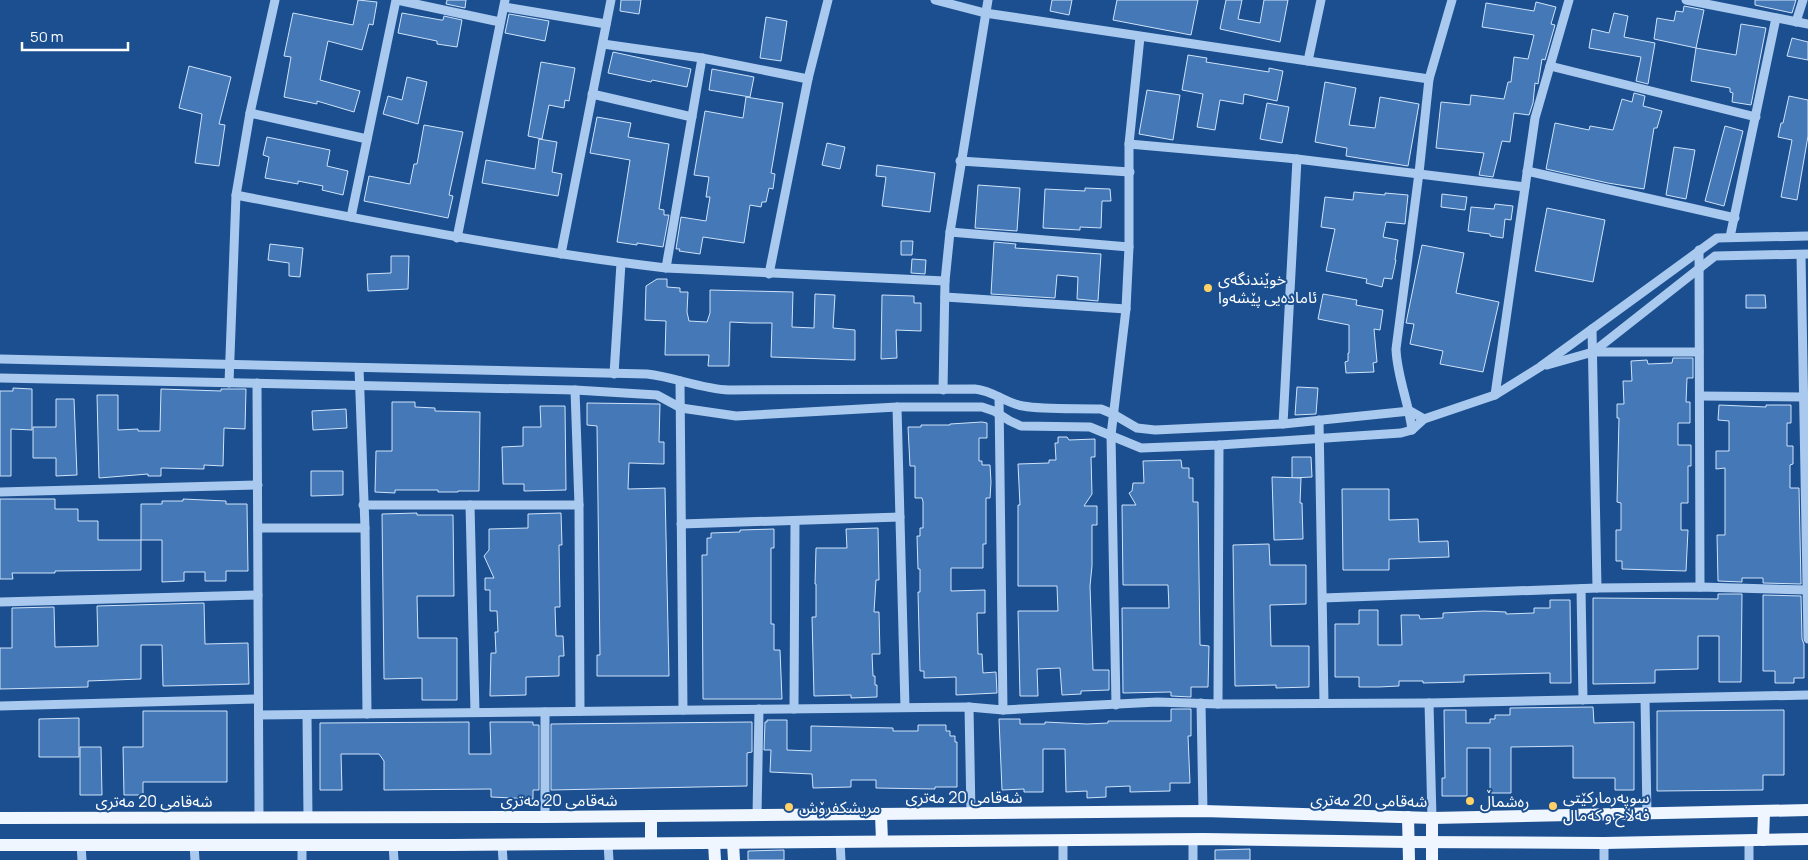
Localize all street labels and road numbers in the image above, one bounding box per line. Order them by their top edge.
street label: شەقامی 20 مەتری [905,786,1023,808]
street label: شەقامی 20 مەتری [1310,788,1428,812]
street label: شەقامی 20 مەتری [500,789,618,811]
street label: شەقامی 20 مەتری [95,790,213,812]

